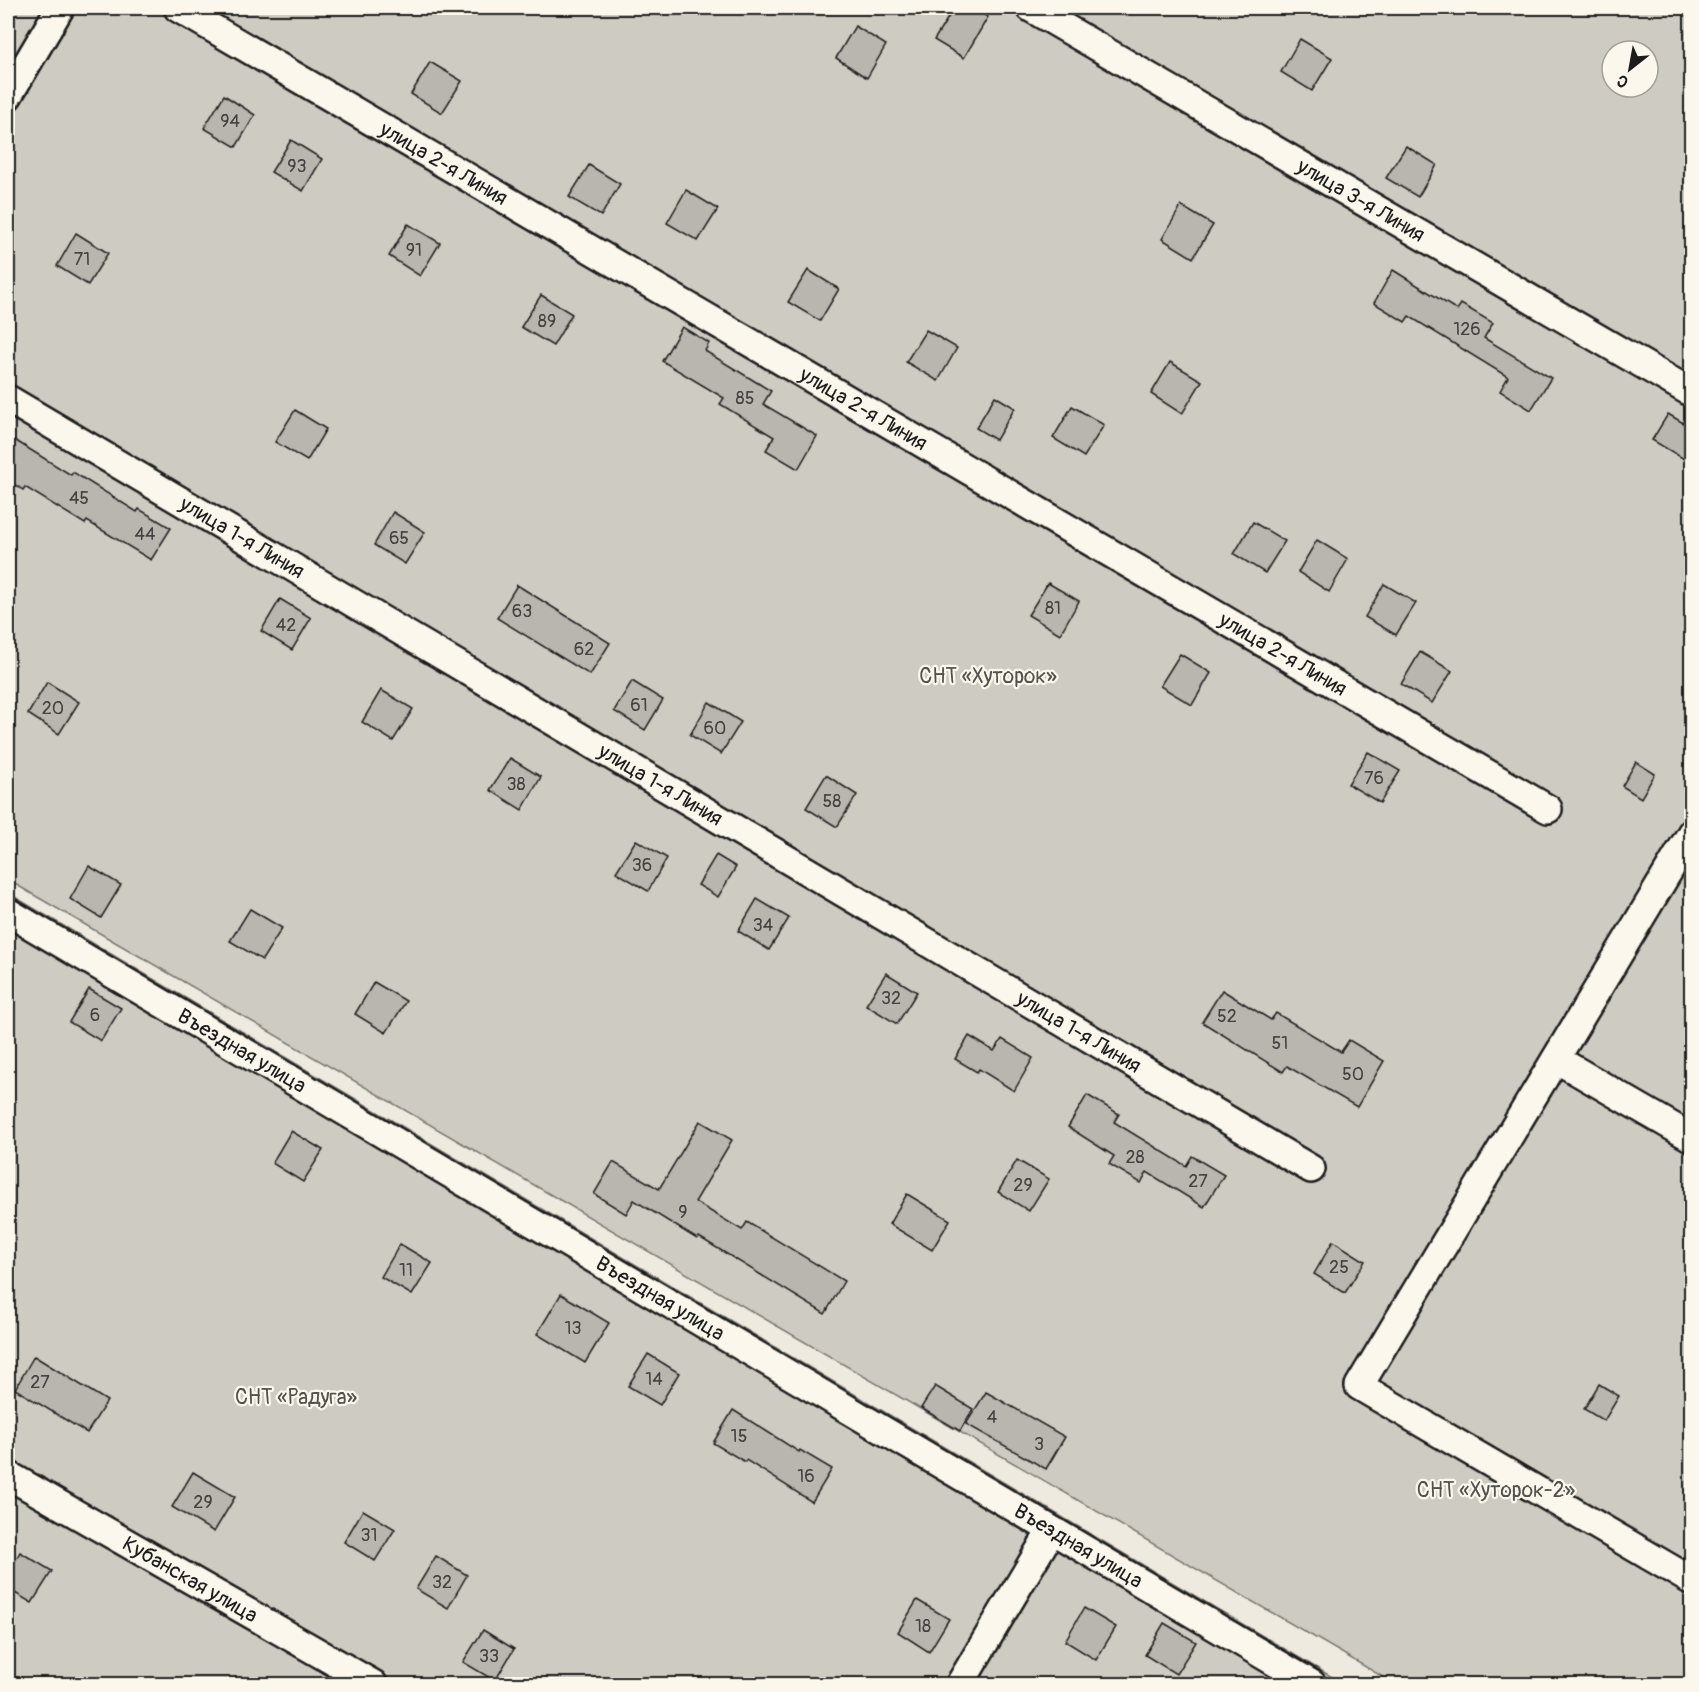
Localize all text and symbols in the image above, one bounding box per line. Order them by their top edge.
north arrow [1600,39,1660,99]
text: С [1613,70,1632,92]
house number: 94 [220,110,240,133]
street label: улица 2-я Линия [374,115,512,212]
street label: улица 3-я Линия [1291,152,1430,249]
house number: 93 [287,155,307,178]
house number: 91 [406,239,422,262]
house number: 71 [74,248,90,271]
house number: 89 [538,310,556,333]
house number: 126 [1453,318,1481,341]
street label: улица 2-я Линия [793,361,932,457]
house number: 85 [736,387,754,410]
house number: 45 [69,487,89,510]
street label: улица 1-я Линия [174,490,309,585]
house number: 44 [135,523,156,546]
house number: 65 [389,527,409,550]
house number: 81 [1045,597,1061,620]
house number: 63 [512,600,532,623]
street label: улица 2-я Линия [1213,606,1352,702]
house number: 42 [276,614,296,637]
house number: 62 [574,638,594,661]
park label: СНТ «Хуторок» [919,663,1057,690]
house number: 61 [630,694,648,717]
house number: 20 [42,697,64,720]
house number: 60 [704,717,726,740]
street label: улица 1-я Линия [592,737,728,832]
house number: 76 [1364,767,1384,790]
house number: 38 [506,773,526,796]
house number: 58 [823,790,841,813]
house number: 36 [632,854,652,877]
house number: 34 [753,914,774,937]
street label: улица 1-я Линия [1011,985,1146,1080]
house number: 32 [881,987,901,1010]
street label: Въездная улица [173,1002,311,1100]
house number: 6 [90,1004,100,1027]
house number: 52 [1217,1005,1237,1028]
house number: 51 [1272,1032,1288,1055]
house number: 50 [1342,1063,1364,1086]
house number: 28 [1125,1146,1145,1169]
house number: 27 [1188,1170,1208,1193]
house number: 29 [1013,1174,1033,1197]
house number: 9 [678,1201,688,1224]
street label: Въездная улица [591,1250,729,1347]
house number: 25 [1329,1256,1349,1279]
house number: 11 [399,1259,413,1282]
house number: 13 [564,1317,582,1340]
house number: 14 [645,1368,663,1391]
house number: 27 [30,1371,50,1394]
park label: СНТ «Радуга» [235,1384,357,1411]
house number: 4 [987,1406,998,1429]
house number: 15 [731,1425,747,1448]
house number: 3 [1034,1433,1044,1456]
house number: 16 [797,1465,815,1488]
park label: СНТ «Хуторок-2» [1417,1477,1576,1504]
house number: 29 [193,1491,213,1514]
street label: Въездная улица [1009,1498,1147,1595]
house number: 31 [360,1524,378,1547]
street label: Кубанская улица [118,1530,262,1629]
house number: 32 [432,1571,452,1594]
house number: 18 [915,1615,931,1638]
house number: 33 [479,1645,499,1668]

